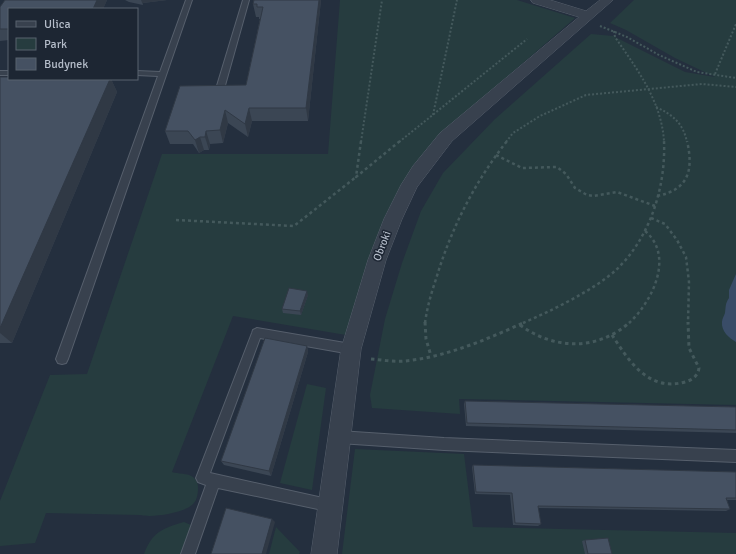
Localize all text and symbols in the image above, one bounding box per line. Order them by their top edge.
legend [8,8,138,80]
text: Ulica [44,17,71,32]
text: Park [44,37,67,52]
text: Budynek [44,57,88,72]
street label: Obroki [370,229,394,263]

